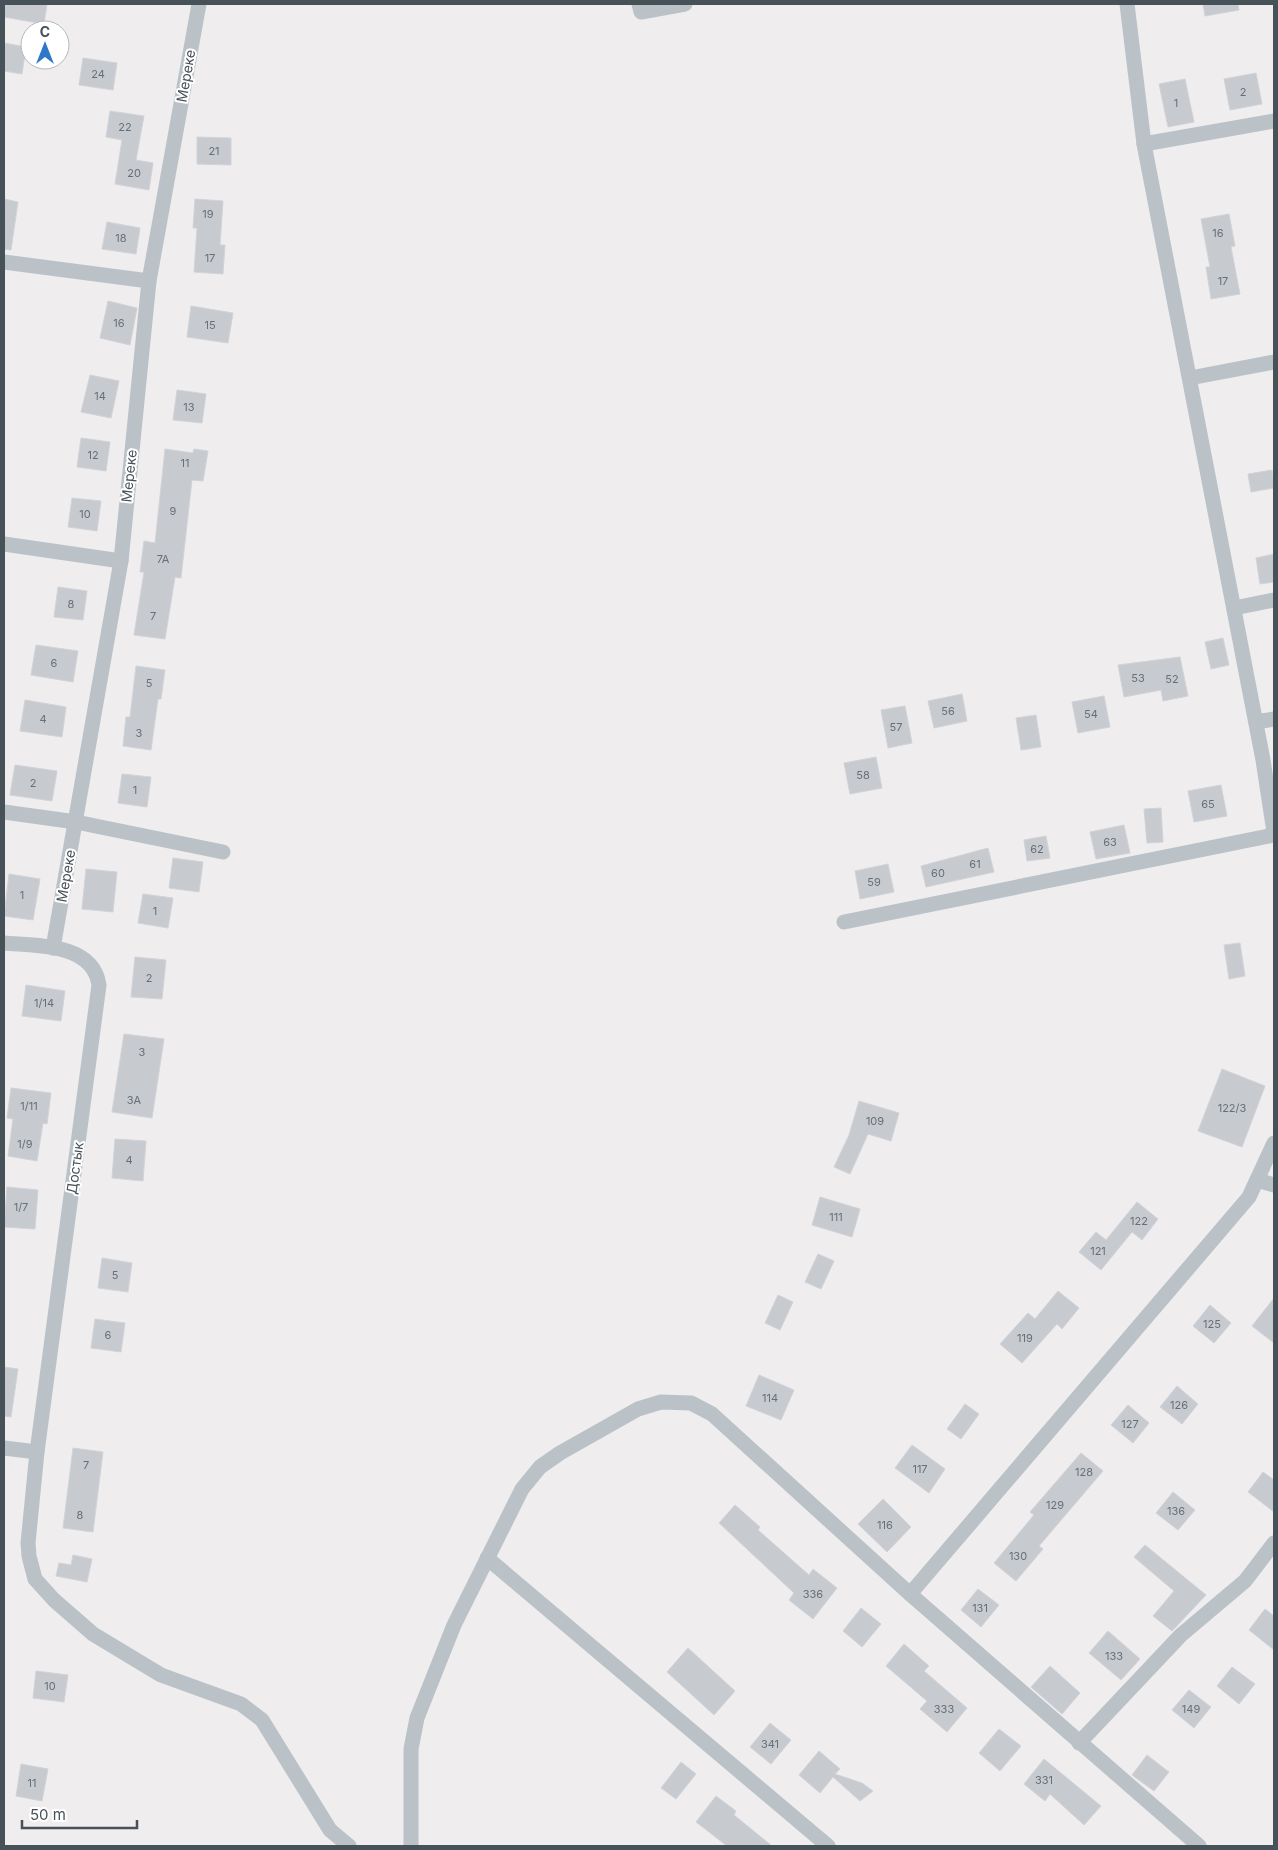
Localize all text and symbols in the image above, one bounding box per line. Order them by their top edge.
north arrow [20,20,70,70]
text: С [40,23,50,40]
street label: Мереке [173,48,198,103]
house number: 24 [91,67,105,81]
house number: 2 [1240,85,1246,99]
house number: 1 [1174,96,1178,110]
house number: 22 [118,120,132,134]
house number: 21 [208,144,220,158]
house number: 20 [127,166,141,180]
house number: 19 [202,207,214,221]
house number: 16 [1212,226,1224,240]
house number: 18 [115,231,127,245]
house number: 17 [205,251,215,265]
house number: 17 [1218,274,1228,288]
house number: 16 [113,316,125,330]
house number: 15 [204,318,216,332]
house number: 14 [94,389,106,403]
house number: 13 [183,400,195,414]
house number: 12 [87,448,99,462]
street label: Мереке [117,449,140,503]
house number: 11 [181,456,189,470]
house number: 9 [170,504,177,518]
house number: 10 [79,507,91,521]
house number: 7А [157,552,170,566]
house number: 8 [68,597,75,611]
house number: 7 [150,609,156,623]
house number: 6 [51,656,58,670]
house number: 53 [1131,671,1145,685]
house number: 52 [1165,672,1179,686]
house number: 5 [146,676,153,690]
house number: 56 [941,704,955,718]
house number: 54 [1084,707,1098,721]
house number: 4 [39,712,47,726]
house number: 57 [890,720,902,734]
house number: 3 [136,726,143,740]
house number: 58 [856,768,870,782]
house number: 2 [30,776,36,790]
house number: 1 [133,783,137,797]
house number: 65 [1201,797,1215,811]
house number: 63 [1103,835,1117,849]
house number: 62 [1030,842,1044,856]
street label: Мереке [53,848,78,903]
house number: 61 [969,857,981,871]
house number: 60 [931,866,945,880]
house number: 59 [867,875,881,889]
house number: 1 [20,888,24,902]
house number: 1 [153,904,157,918]
house number: 2 [146,971,152,985]
house number: 1/14 [34,996,54,1010]
house number: 3 [139,1045,146,1059]
house number: 3А [127,1093,142,1107]
house number: 1/11 [20,1099,38,1113]
house number: 122/3 [1218,1101,1247,1115]
house number: 109 [866,1114,884,1128]
house number: 1/9 [17,1137,33,1151]
street label: Достык [62,1140,87,1195]
house number: 4 [125,1153,133,1167]
house number: 1/7 [14,1200,28,1214]
house number: 111 [829,1210,843,1224]
house number: 122 [1130,1214,1148,1228]
house number: 121 [1090,1244,1106,1258]
house number: 5 [112,1268,119,1282]
house number: 125 [1203,1317,1221,1331]
house number: 6 [105,1328,112,1342]
house number: 119 [1017,1331,1033,1345]
house number: 114 [762,1391,778,1405]
house number: 126 [1170,1398,1188,1412]
house number: 127 [1121,1417,1139,1431]
house number: 7 [83,1458,89,1472]
house number: 117 [912,1462,928,1476]
house number: 128 [1075,1465,1093,1479]
house number: 129 [1046,1498,1064,1512]
house number: 136 [1167,1504,1185,1518]
house number: 8 [77,1508,84,1522]
house number: 116 [877,1518,893,1532]
house number: 130 [1009,1549,1027,1563]
house number: 336 [803,1587,823,1601]
house number: 131 [972,1601,988,1615]
house number: 133 [1105,1649,1123,1663]
house number: 10 [44,1679,56,1693]
house number: 333 [934,1702,954,1716]
house number: 149 [1182,1702,1200,1716]
house number: 341 [761,1737,779,1751]
house number: 331 [1035,1773,1053,1787]
house number: 11 [28,1776,36,1790]
scale bar [22,1798,138,1830]
text: 50 m [30,1805,66,1824]

